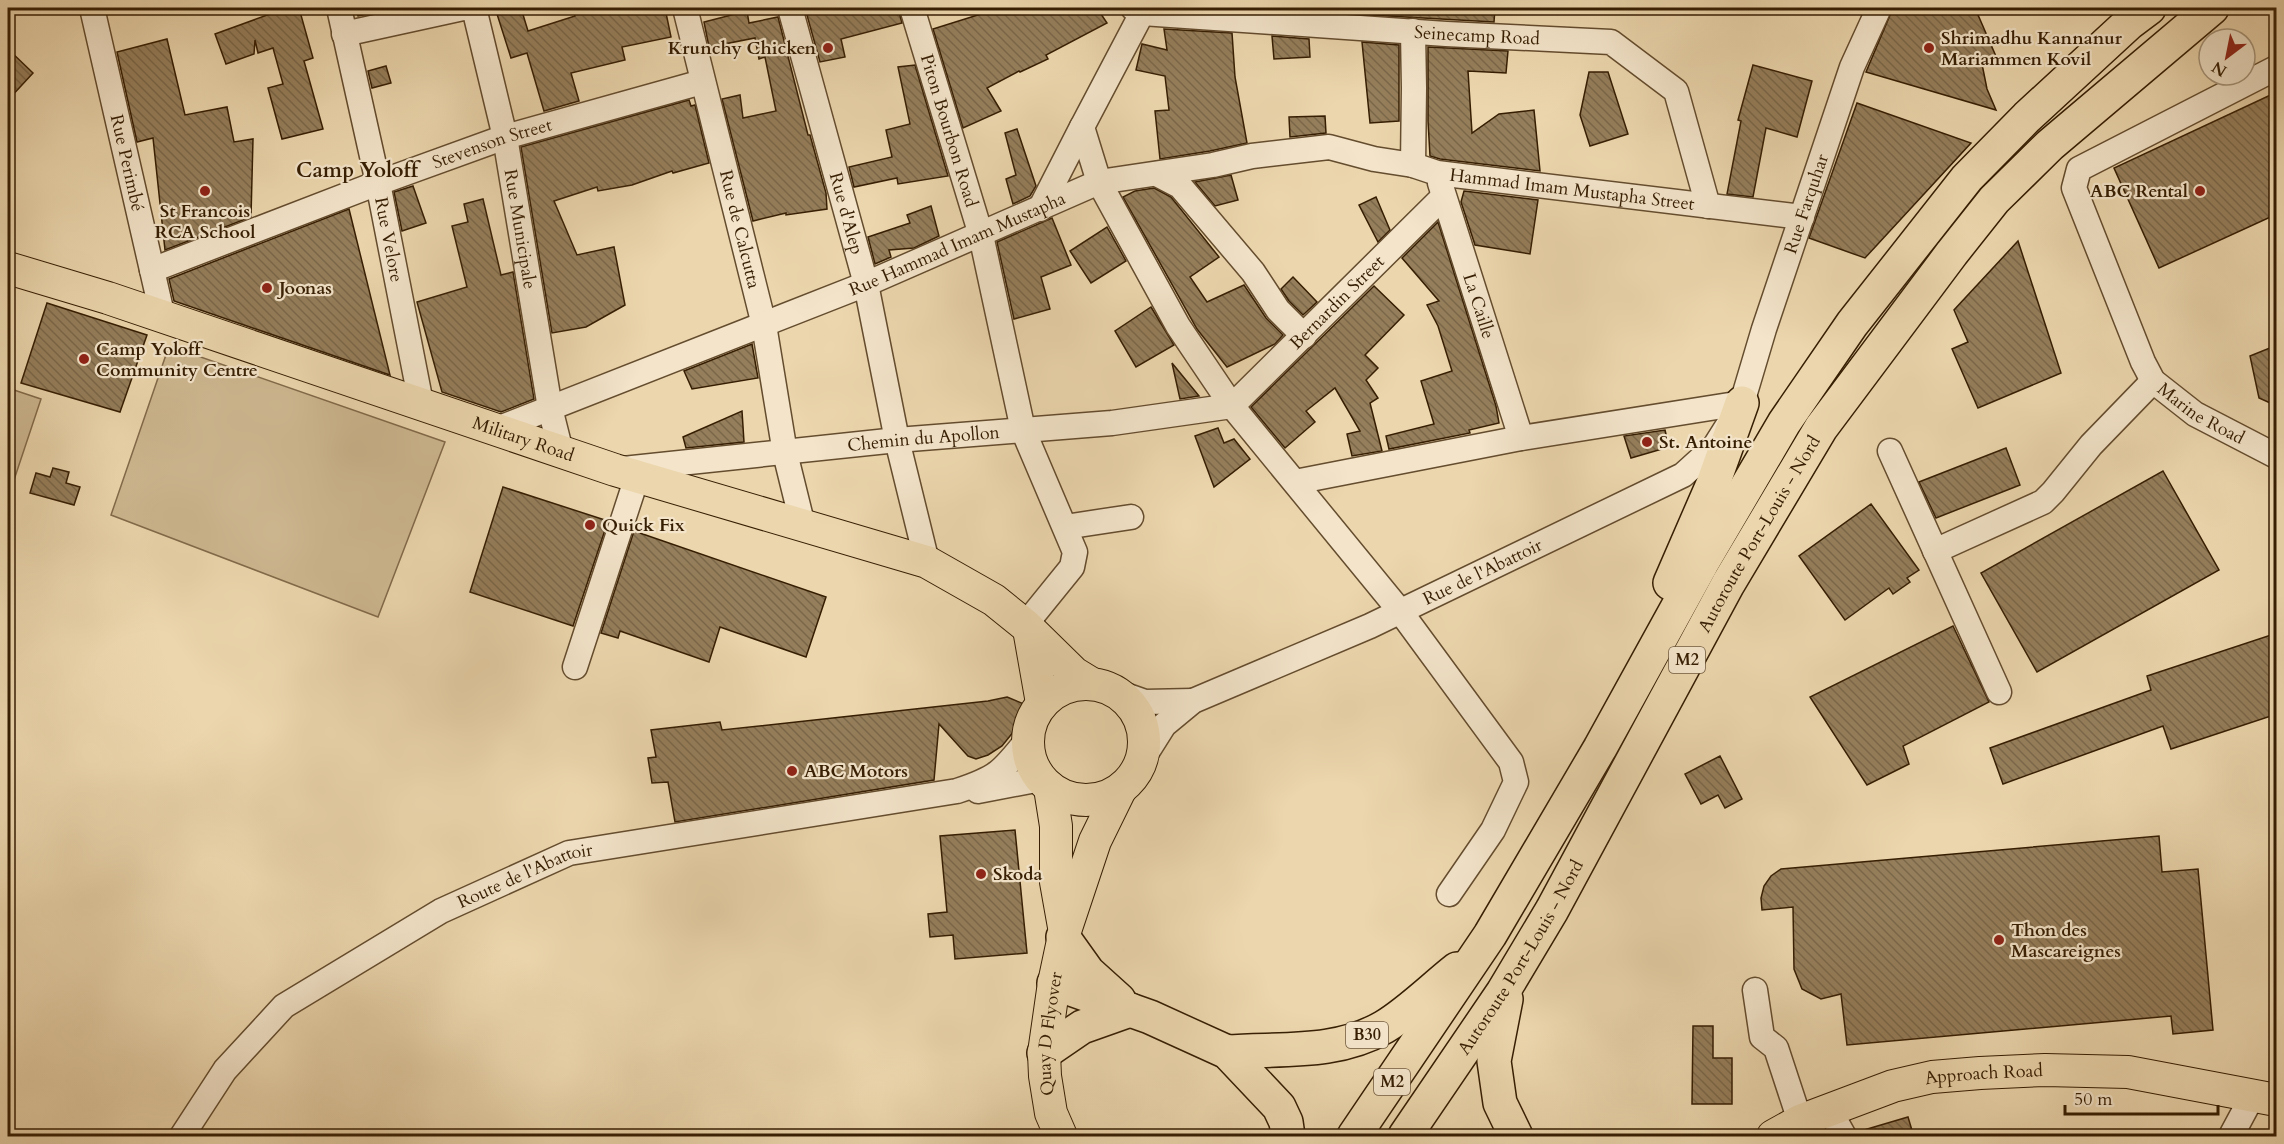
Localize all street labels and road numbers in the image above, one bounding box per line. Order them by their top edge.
street label: Seinecamp Road [1413,19,1541,51]
street label: Piton Bourbon Road [914,51,984,210]
street label: Rue Perimbé [104,112,151,214]
street label: Stevenson Street [429,112,555,175]
street label: Rue Farquhar [1778,150,1835,257]
street label: Hammad Imam Mustapha Street [1448,162,1696,216]
street label: Rue Municipale [498,167,543,291]
street label: Rue de Calcutta [713,167,767,291]
street label: Rue d'Alep [823,169,870,257]
street label: Rue Hammad Imam Mustapha [845,186,1069,302]
street label: Rue Velore [369,195,410,284]
street label: Bernardin Street [1284,249,1390,355]
street label: La Caille [1457,270,1501,342]
street label: Marine Road [2152,377,2250,450]
street label: Military Road [469,410,578,468]
street label: Chemin du Apollon [846,419,1001,458]
street label: Autoroute Port-Louis - Nord [1692,430,1826,637]
street label: Rue de l'Abattoir [1419,532,1547,611]
road number: M2 [1669,647,1705,673]
street label: Route de l'Abattoir [453,837,595,915]
street label: Autoroute Port-Louis - Nord [1451,855,1590,1060]
street label: Quay D Flyover [1032,969,1069,1098]
road number: B30 [1346,1022,1388,1048]
street label: Approach Road [1922,1058,2044,1091]
road number: M2 [1374,1069,1410,1095]

